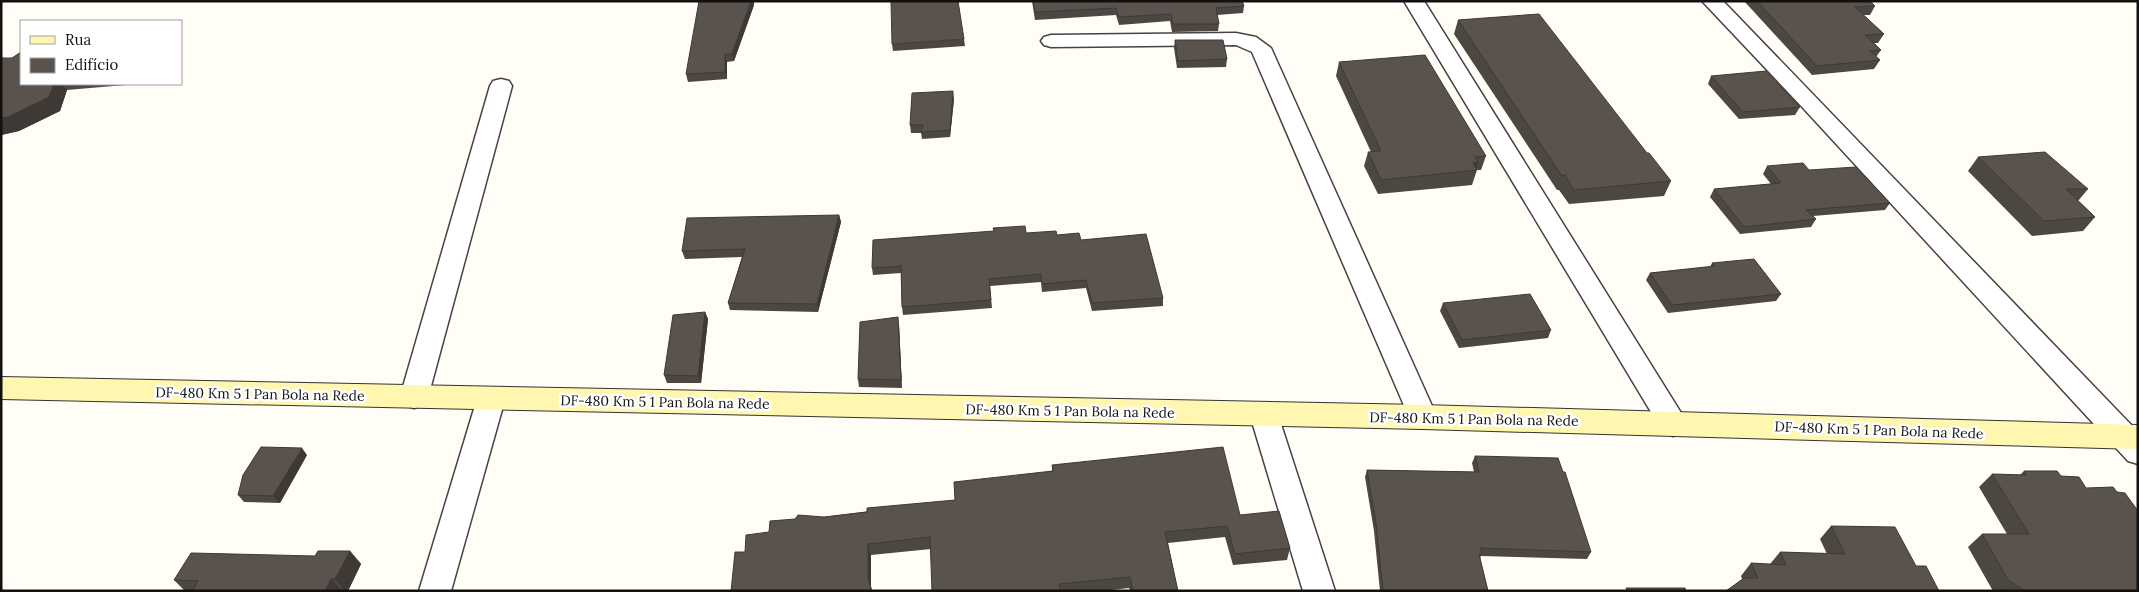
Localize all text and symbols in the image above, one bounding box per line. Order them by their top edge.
legend [20,20,182,85]
text: Rua [65,30,91,49]
text: Edifício [65,55,118,74]
street label: DF-480 Km 5 1 Pan Bola na Rede [155,383,365,405]
street label: DF-480 Km 5 1 Pan Bola na Rede [560,391,770,413]
street label: DF-480 Km 5 1 Pan Bola na Rede [965,400,1175,422]
street label: DF-480 Km 5 1 Pan Bola na Rede [1369,408,1579,430]
street label: DF-480 Km 5 1 Pan Bola na Rede [1774,417,1984,443]

